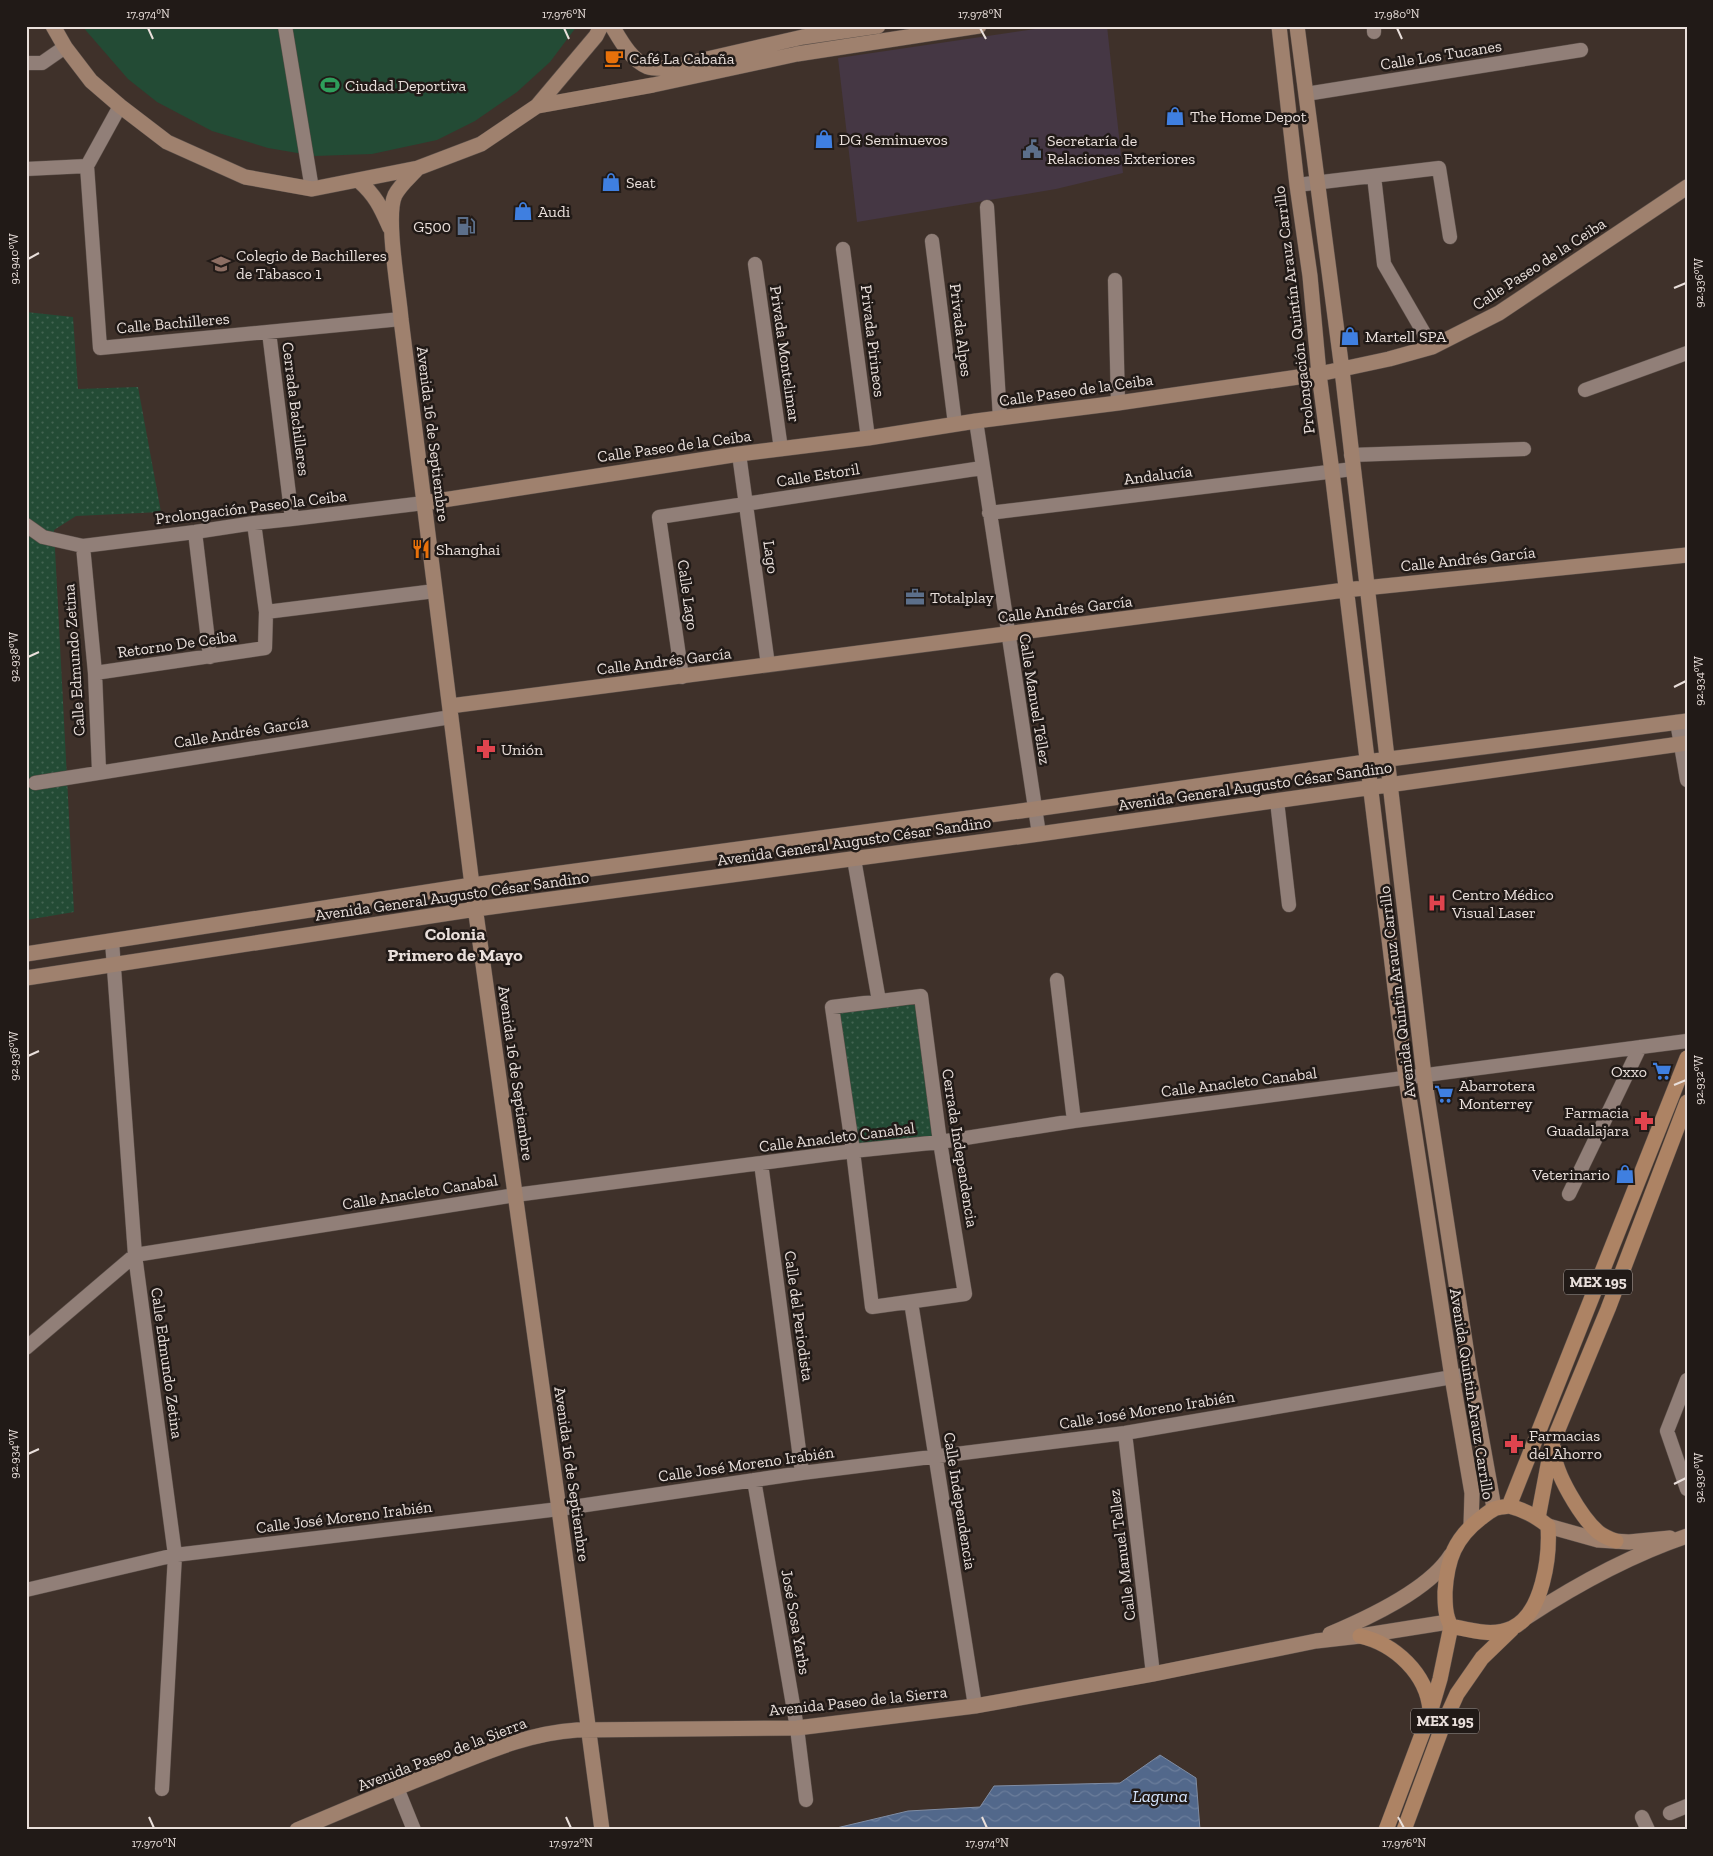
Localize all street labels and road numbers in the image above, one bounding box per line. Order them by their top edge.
street label: Calle Los Tucanes [1379,36,1503,74]
street label: Prolongación Quintín Arauz Carrillo [1269,185,1319,435]
street label: Calle Paseo de la Ceiba [1469,214,1609,314]
street label: Privada Alpes [946,282,976,378]
street label: Privada Montelimar [766,284,804,424]
street label: Privada Pirineos [857,284,889,398]
street label: Calle Bachilleres [116,309,230,337]
street label: Cerrada Bachilleres [278,341,314,477]
street label: Avenida 16 de Septiembre [413,345,453,523]
street label: Calle Paseo de la Ceiba [998,370,1154,410]
street label: Calle Paseo de la Ceiba [596,426,752,466]
street label: Calle Estoril [775,459,861,491]
street label: Andalucía [1123,461,1194,489]
street label: Prolongación Paseo la Ceiba [154,486,348,528]
street label: Lago [759,539,783,575]
street label: Calle Andrés García [1400,542,1537,576]
street label: Calle Lago [674,558,702,632]
street label: Calle Edmundo Zetina [59,583,89,737]
street label: Calle Andrés García [997,591,1134,627]
street label: Retorno De Ceiba [116,626,238,662]
street label: Calle Manuel Téllez [1015,632,1055,766]
street label: Calle Andrés García [596,643,733,679]
street label: Calle Andrés García [173,712,310,752]
street label: Avenida General Augusto César Sandino [1117,757,1393,815]
street label: Avenida General Augusto César Sandino [716,812,992,870]
street label: Avenida General Augusto César Sandino [314,867,590,925]
street label: Avenida Quintin Arauz Carrillo [1375,885,1419,1099]
street label: Avenida 16 de Septiembre [494,984,538,1162]
street label: Calle Anacleto Canabal [1160,1063,1318,1101]
street label: Cerrada Independencia [938,1067,982,1229]
street label: Calle Anacleto Canabal [758,1118,916,1156]
street label: Calle Anacleto Canabal [341,1170,499,1214]
street label: Calle del Periodista [780,1250,818,1383]
road number: MEX 195 [1564,1270,1632,1294]
street label: Calle Edmundo Zetina [147,1286,187,1440]
street label: Avenida Quintin Arauz Carrillo [1446,1287,1498,1501]
street label: Avenida 16 de Septiembre [550,1385,594,1563]
street label: Calle José Moreno Irabién [1058,1387,1237,1433]
street label: Calle Independencia [940,1431,980,1571]
street label: Calle José Moreno Irabién [657,1442,836,1486]
street label: Calle Manuel Tellez [1104,1488,1140,1622]
street label: Calle José Moreno Irabién [255,1497,434,1537]
street label: José Sosa Yarbs [777,1568,815,1676]
street label: Avenida Paseo de la Sierra [768,1682,948,1720]
road number: MEX 195 [1411,1708,1479,1734]
street label: Avenida Paseo de la Sierra [355,1713,529,1795]

